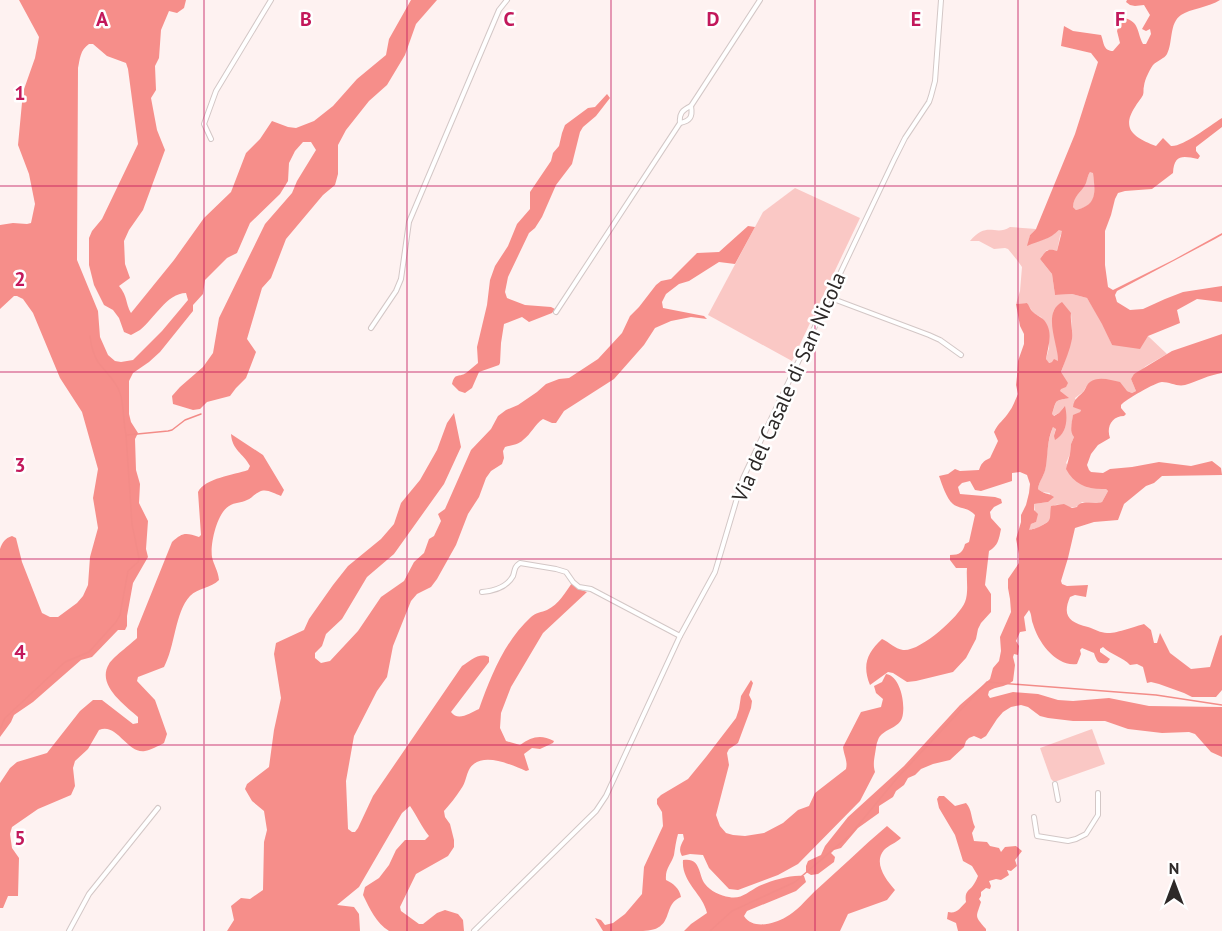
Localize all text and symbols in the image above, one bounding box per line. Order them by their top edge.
text: A [96,6,109,32]
text: B [300,6,312,32]
text: C [503,6,515,32]
text: D [707,6,720,32]
text: E [911,6,921,32]
text: F [1115,6,1125,32]
text: 1 [14,80,26,106]
text: 2 [14,266,26,292]
street label: Via del Casale di San Nicola [725,268,851,507]
text: 3 [14,452,26,478]
text: 4 [14,639,26,665]
text: 5 [14,825,26,851]
north arrow [1144,853,1204,913]
text: N [1169,858,1179,878]

